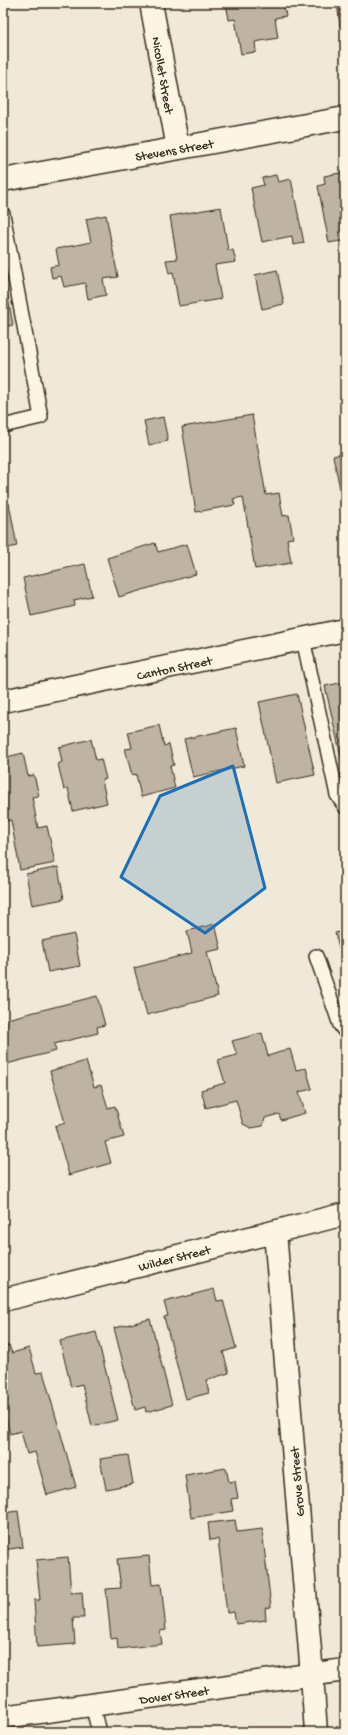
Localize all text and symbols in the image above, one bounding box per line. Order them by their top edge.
street label: Nicollet Street [147,36,176,117]
street label: Stevens Street [134,137,216,166]
street label: Canton Street [136,654,215,685]
street label: Wilder Street [137,1243,214,1276]
street label: Grove Street [288,1445,309,1517]
street label: Dover Street [138,1684,212,1709]

